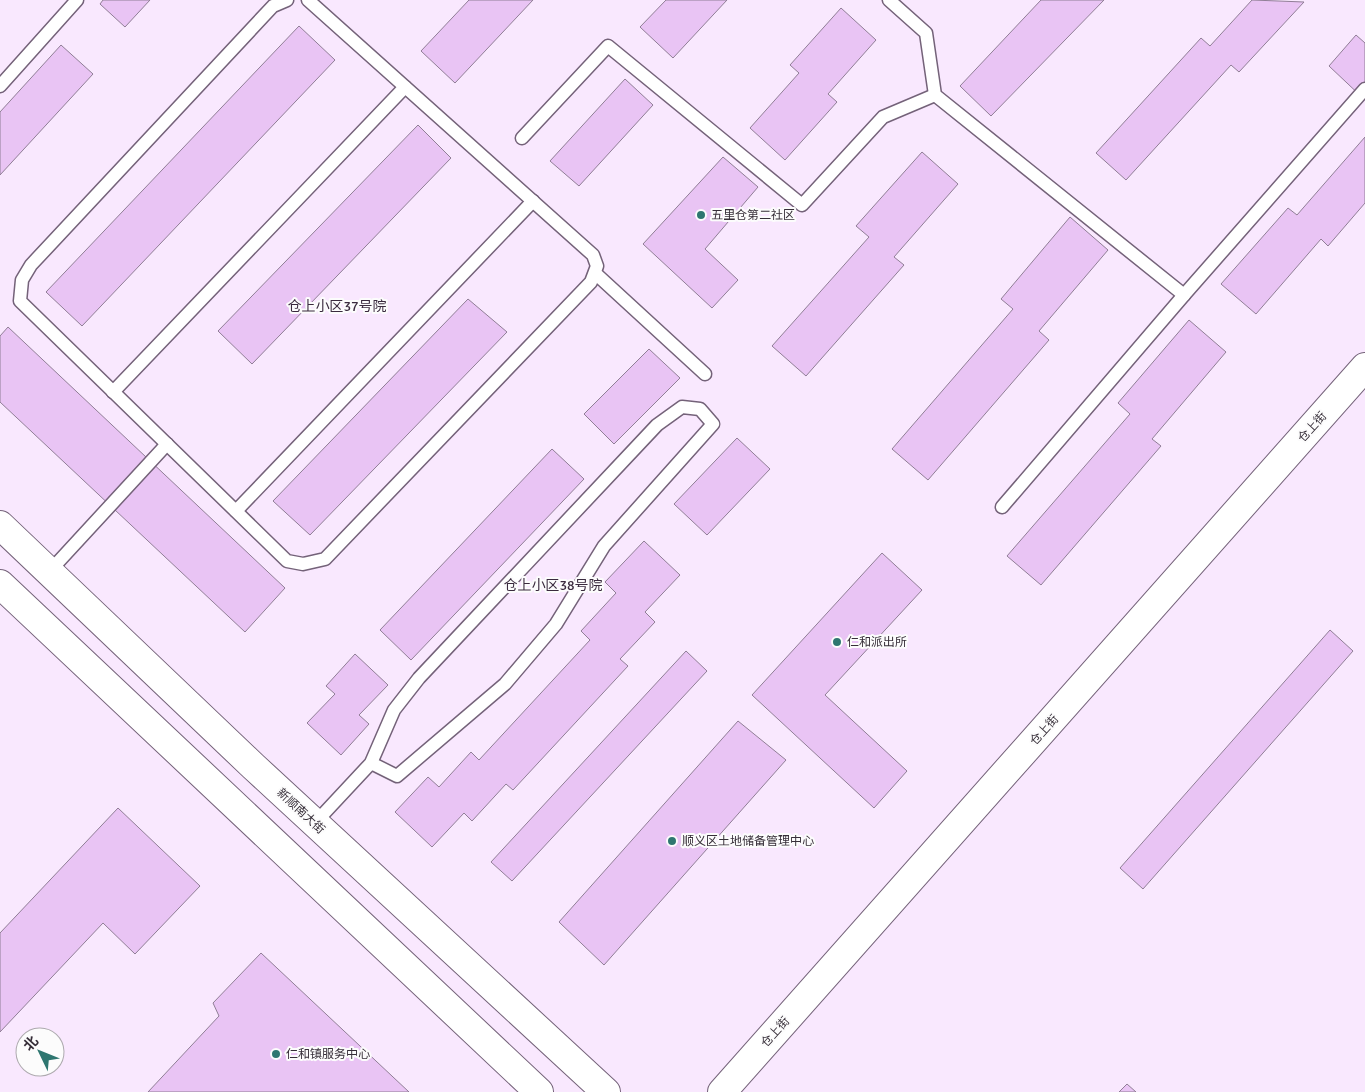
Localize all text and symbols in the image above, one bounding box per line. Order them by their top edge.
place label: 五里仓第二社区 [711,208,795,223]
marker: 五里仓第二社区 [695,209,707,221]
district label: 仓上小区37号院 [287,298,387,315]
street label: 仓上街 [1295,409,1330,446]
district label: 仓上小区38号院 [503,577,603,594]
place label: 仁和派出所 [847,635,907,650]
marker: 仁和派出所 [831,636,843,648]
street label: 仓上街 [1027,712,1062,749]
street label: 新顺南大街 [274,785,328,837]
place label: 顺义区土地储备管理中心 [682,834,814,849]
marker: 顺义区土地储备管理中心 [666,835,678,847]
street label: 仓上街 [758,1014,793,1051]
north arrow [15,1027,65,1077]
text: 北 [20,1033,42,1054]
place label: 仁和镇服务中心 [286,1047,370,1062]
marker: 仁和镇服务中心 [270,1048,282,1060]

